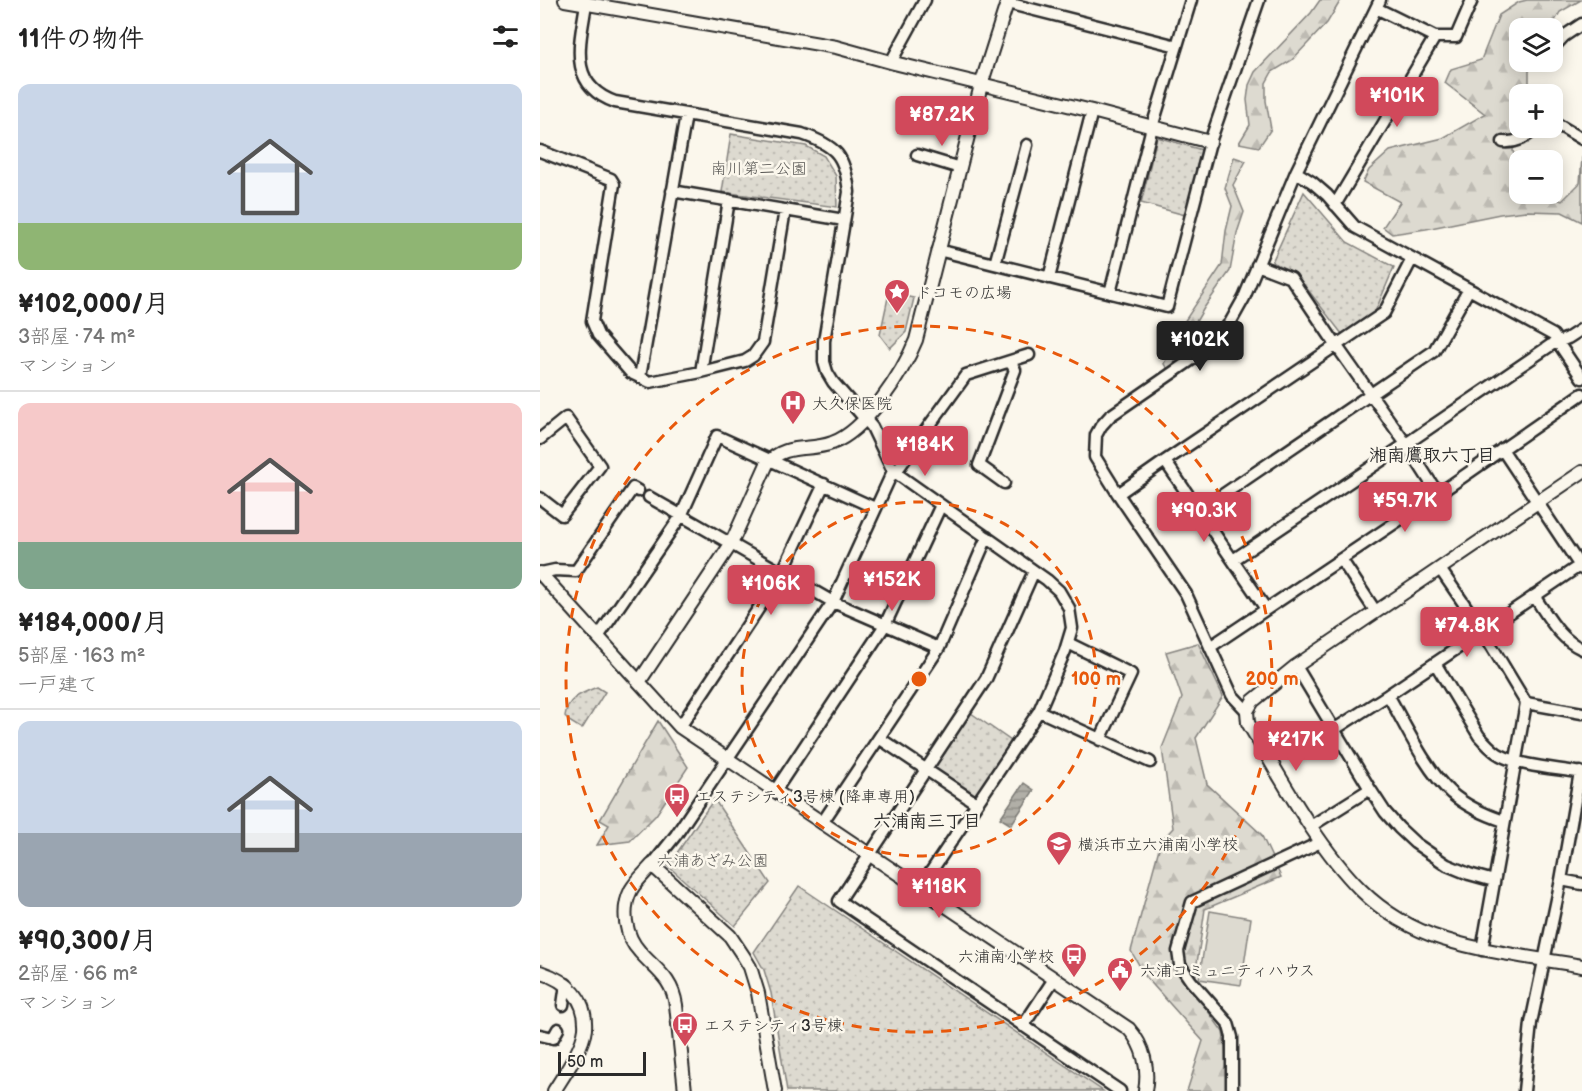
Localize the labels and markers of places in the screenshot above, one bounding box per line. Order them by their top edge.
pin: ¥101K [1355,77,1439,128]
pin: ¥87.2K [893,96,991,147]
place icon: ドコモの広場 [882,277,912,315]
place label: ドコモの広場 [916,284,1012,303]
pin: ¥102K [1158,321,1242,372]
hospital icon: 大久保医院 [778,388,808,426]
place label: 大久保医院 [812,395,892,414]
pin: ¥184K [883,426,967,477]
pin: ¥59.7K [1356,482,1454,533]
pin: ¥90.3K [1155,492,1253,543]
pin: ¥152K [850,561,934,612]
pin: ¥106K [729,565,813,616]
pin: ¥74.8K [1418,607,1516,658]
centre of rings [909,669,929,689]
pin: ¥217K [1254,721,1338,772]
bus stop icon: エステシティ3号棟 (降車専用) [662,781,692,819]
place label: エステシティ3号棟 (降車専用) [696,788,915,807]
school or university icon: 横浜市立六浦南小学校 [1044,829,1074,867]
place label: 横浜市立六浦南小学校 [1078,836,1238,855]
pin: ¥118K [897,868,981,919]
bus stop icon: 六浦南小学校 [1059,941,1089,979]
place label: 六浦南小学校 [958,948,1054,967]
public building icon: 六浦コミュニティハウス [1105,955,1135,993]
place label: 六浦コミュニティハウス [1140,962,1315,981]
bus stop icon: エステシティ3号棟 [670,1010,700,1048]
place label: エステシティ3号棟 [704,1017,843,1036]

